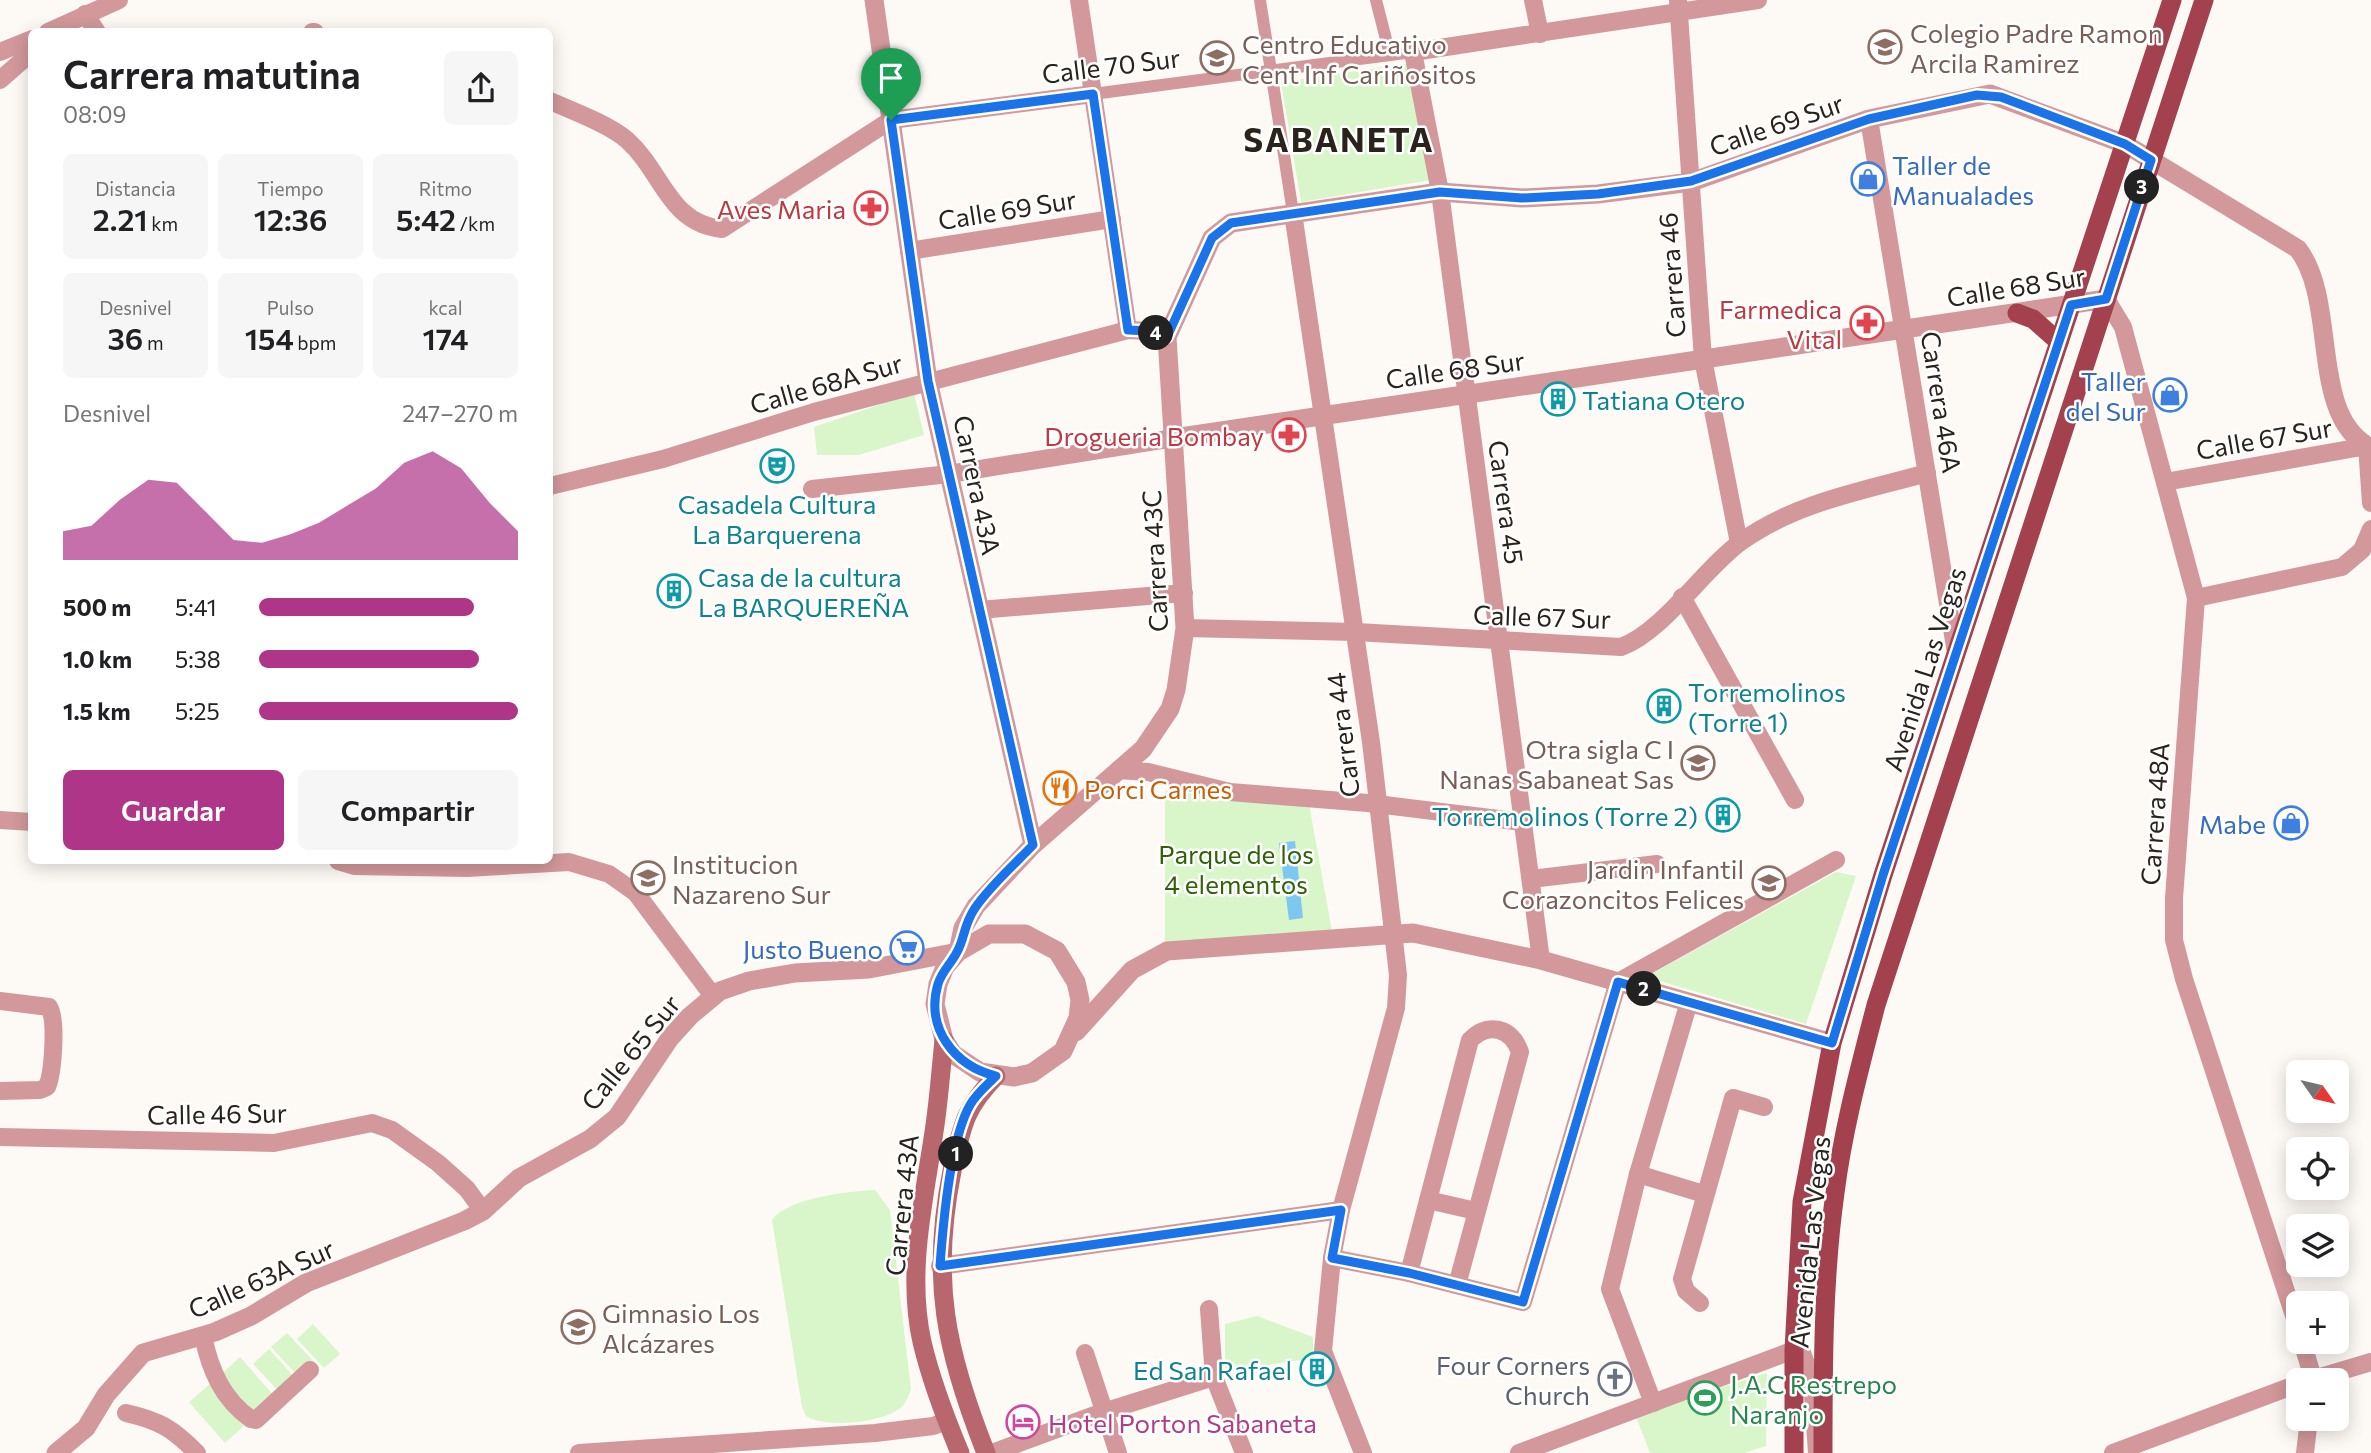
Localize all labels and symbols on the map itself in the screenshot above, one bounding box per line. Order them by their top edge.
place label: Colegio Padre Ramon Arcila Ramirez [1910,17,2163,78]
place label: Centro Educativo Cent Inf Cariñositos [1242,28,1476,89]
school or university icon: Colegio Padre Ramon Arcila Ramirez [1866,28,1904,66]
school or university icon: Centro Educativo Cent Inf Cariñositos [1198,39,1236,77]
street label: Calle 70 Sur [1040,41,1182,89]
pin [861,48,921,120]
street label: Calle 69 Sur [1705,87,1847,161]
district label: SABANETA [1243,118,1435,159]
place label: Taller de Manualades [1892,149,2034,210]
shop icon: Taller de Manualades [1849,160,1887,198]
pin: 3 [2124,170,2160,204]
street label: Calle 69 Sur [936,183,1078,235]
pharmacy icon: Aves Maria [852,189,890,227]
place label: Aves Maria [717,193,846,224]
street label: Carrera 46 [1651,211,1691,339]
street label: Calle 68 Sur [1944,260,2088,312]
place label: Farmedica Vital [1719,293,1842,354]
pharmacy icon: Farmedica Vital [1848,304,1886,342]
pin: 4 [1138,316,1174,350]
street label: Carrera 46A [1916,329,1968,475]
street label: Calle 68 Sur [1384,344,1526,394]
street label: Calle 68A Sur [746,346,906,420]
place label: Taller del Sur [2066,365,2146,426]
shop icon: Taller del Sur [2151,376,2189,414]
building icon: Tatiana Otero [1539,380,1577,418]
place label: Tatiana Otero [1582,384,1745,415]
street label: Calle 67 Sur [2193,411,2335,465]
street label: Carrera 43A [948,412,1008,558]
pharmacy icon: Drogueria Bombay [1270,416,1308,454]
place label: Drogueria Bombay [1044,420,1264,451]
street label: Carrera 45 [1483,438,1531,566]
theatre icon: Casadela Cultura La Barquerena [758,447,796,485]
place label: Casadela Cultura La Barquerena [678,488,876,549]
street label: Carrera 43C [1135,489,1173,633]
place label: Casa de la cultura La BARQUEREÑA [698,561,909,622]
street label: Avenida Las Vegas [1876,563,1972,775]
building icon: Casa de la cultura La BARQUEREÑA [655,572,693,610]
street label: Calle 67 Sur [1473,598,1611,634]
street label: Carrera 44 [1319,671,1365,799]
place label: Torremolinos (Torre 1) [1688,676,1846,737]
building icon: Torremolinos (Torre 1) [1645,687,1683,725]
place label: Otra sigla C I Nanas Sabaneat Sas [1439,733,1674,794]
street label: Carrera 48A [2134,742,2174,886]
school or university icon: Otra sigla C I Nanas Sabaneat Sas [1679,744,1717,782]
restaurant icon: Porci Carnes [1041,769,1079,807]
place label: Porci Carnes [1084,773,1232,804]
building icon: Torremolinos (Torre 2) [1704,796,1742,834]
place label: Torremolinos (Torre 2) [1432,800,1698,831]
shop icon: Mabe [2272,804,2310,842]
place label: Mabe [2199,808,2266,839]
park label: Parque de los 4 elementos [1158,838,1314,899]
place label: Institucion Nazareno Sur [672,848,831,909]
place label: Jardin Infantil Corazoncitos Felices [1502,853,1744,914]
school or university icon: Institucion Nazareno Sur [629,859,667,897]
school or university icon: Jardin Infantil Corazoncitos Felices [1750,864,1788,902]
supermarket icon: Justo Bueno [888,929,926,967]
place label: Justo Bueno [743,933,883,964]
pin: 2 [1626,972,1662,1006]
street label: Calle 65 Sur [574,988,686,1116]
north arrow [2286,1060,2348,1124]
street label: Calle 46 Sur [147,1096,287,1130]
street label: Carrera 43A [878,1133,924,1277]
street label: Avenida Las Vegas [1782,1134,1836,1350]
pin: 1 [939,1136,974,1172]
street label: Calle 63A Sur [183,1232,339,1324]
place label: Gimnasio Los Alcázares [602,1297,760,1358]
school or university icon: Gimnasio Los Alcázares [559,1308,597,1346]
place label: Four Corners Church [1436,1349,1590,1410]
building icon: Ed San Rafael [1298,1350,1336,1388]
place label: Ed San Rafael [1133,1354,1292,1385]
church icon: Four Corners Church [1596,1360,1634,1398]
place label: J.A.C Restrepo Naranjo [1730,1368,1897,1429]
sports icon: J.A.C Restrepo Naranjo [1686,1379,1724,1417]
hotel icon: Hotel Porton Sabaneta [1004,1403,1042,1441]
place label: Hotel Porton Sabaneta [1048,1407,1317,1438]

